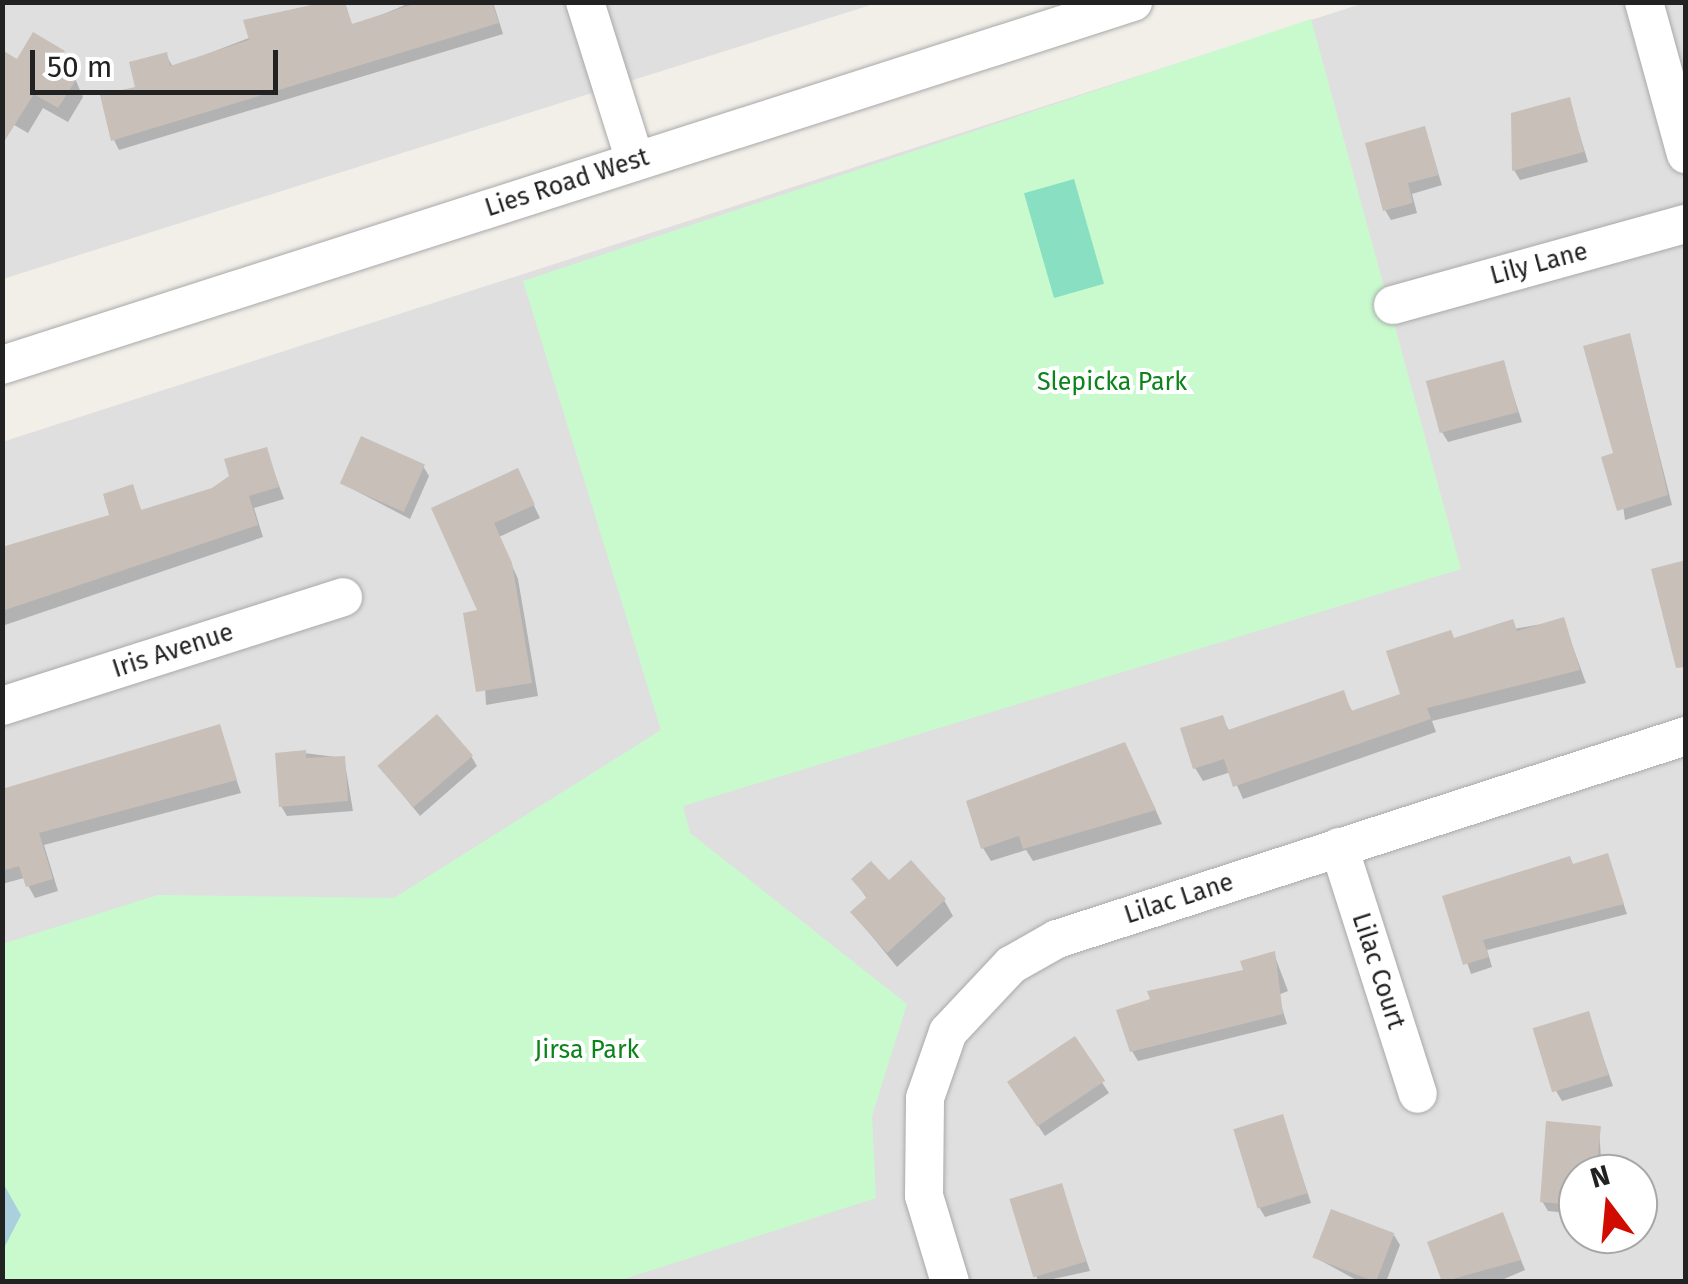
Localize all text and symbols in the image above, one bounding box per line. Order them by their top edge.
scale bar [35,30,282,92]
text: 50 m [47,49,112,85]
street label: Lies Road West [481,142,653,224]
street label: Lily Lane [1487,237,1591,291]
park label: Slepicka Park [1037,367,1187,397]
street label: Iris Avenue [109,617,237,685]
street label: Lilac Lane [1121,867,1237,931]
street label: Lilac Court [1345,909,1411,1033]
park label: Jirsa Park [535,1035,639,1065]
north arrow [1558,1154,1658,1254]
text: N [1587,1158,1614,1195]

